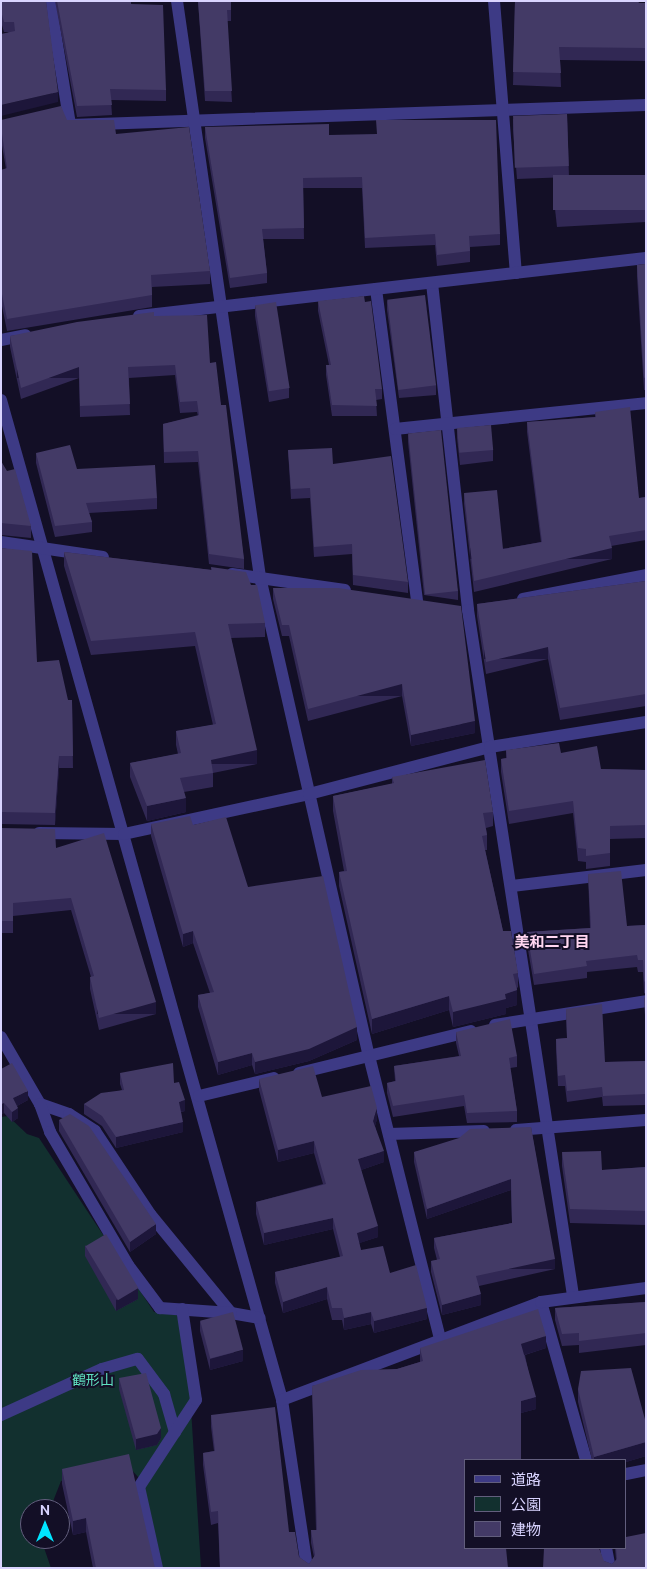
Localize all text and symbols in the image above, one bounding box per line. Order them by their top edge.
district label: 美和二丁目 [515,933,589,951]
park label: 鶴形山 [72,1372,114,1388]
legend [464,1459,627,1549]
text: 道路 [511,1471,541,1488]
text: 公園 [511,1496,541,1513]
north arrow [20,1499,70,1549]
text: N [40,1502,50,1518]
text: 建物 [511,1521,541,1538]

